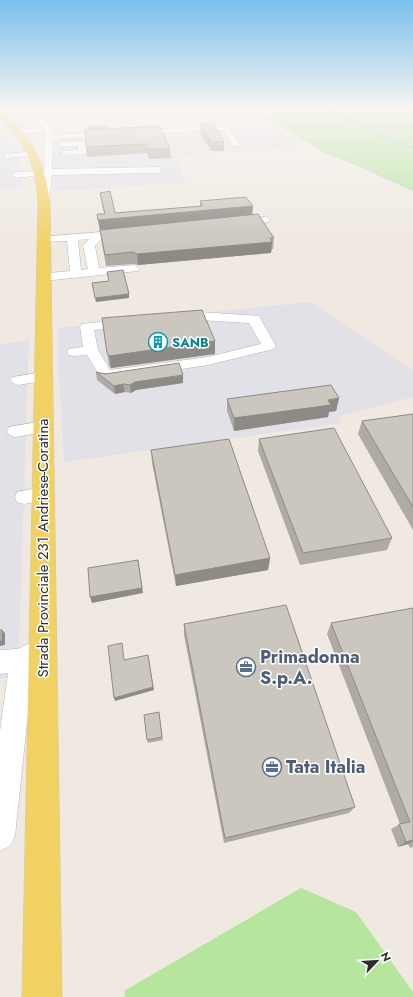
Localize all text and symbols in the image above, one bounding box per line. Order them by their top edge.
building icon: SANB [147,331,169,353]
place label: SANB [172,333,209,352]
street label: Strada Provinciale 231 Andriese-Coratina [32,419,54,678]
place label: Primadonna S.p.A. [260,644,360,691]
office icon: Primadonna S.p.A. [235,656,257,678]
place label: Tata Italia [286,754,366,780]
office icon: Tata Italia [261,756,283,778]
north arrow [357,941,397,981]
text: N [377,949,395,964]

